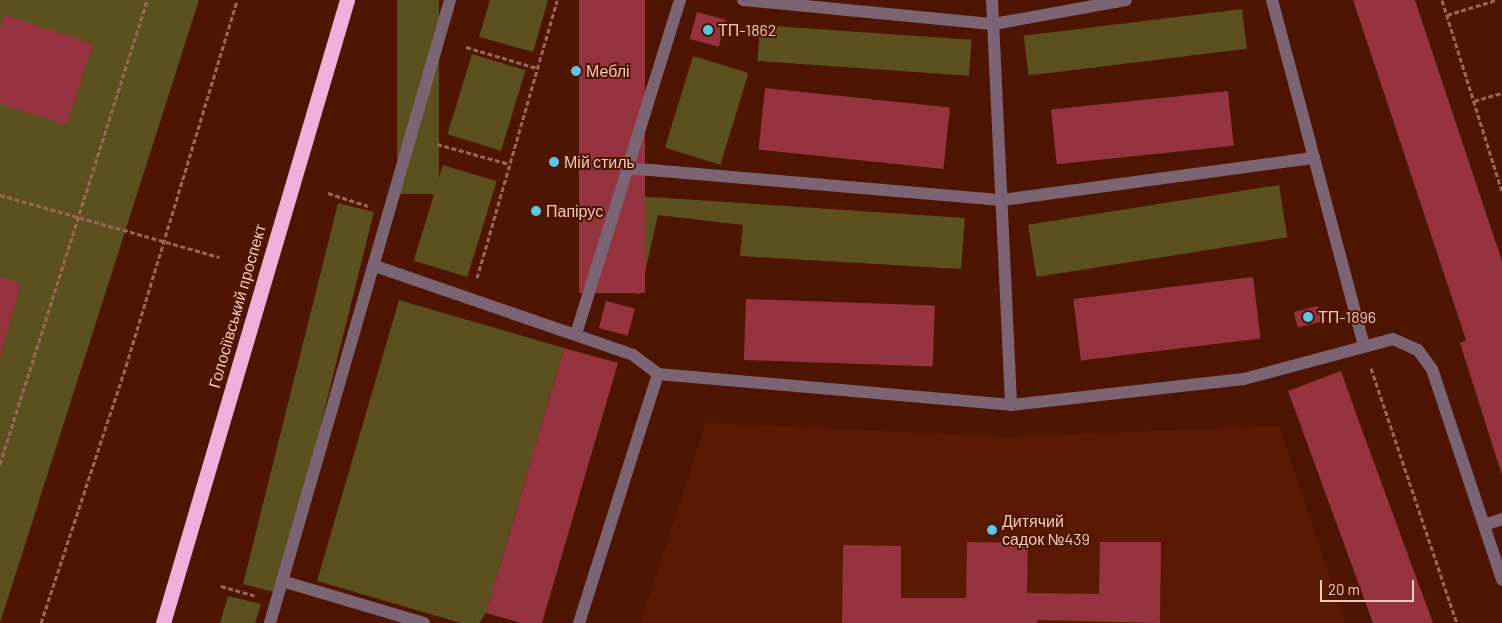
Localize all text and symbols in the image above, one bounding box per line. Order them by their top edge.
place label: ТП-1862 [718,20,776,40]
marker: ТП-1862 [702,24,714,36]
place label: Меблі [586,61,630,81]
marker: Меблі [570,65,582,77]
place label: Мій стиль [564,152,635,172]
marker: Мій стиль [548,156,560,168]
place label: Папірус [546,201,603,221]
marker: Папірус [530,205,542,217]
street label: Голосіївський проспект [204,222,270,390]
place label: ТП-1896 [1318,307,1376,327]
marker: ТП-1896 [1302,311,1314,323]
place label: Дитячий садок №439 [1002,511,1090,549]
marker: Дитячий садок №439 [986,524,998,536]
scale bar [1322,570,1416,602]
text: 20 m [1328,580,1360,598]

